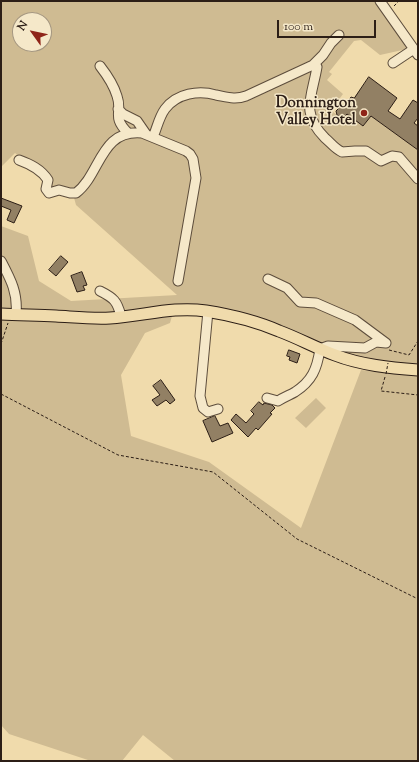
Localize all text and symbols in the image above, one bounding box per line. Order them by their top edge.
north arrow [12,12,52,52]
scale bar [279,12,378,38]
text: N [14,18,32,34]
text: 100 m [284,18,313,36]
place label: Donnington Valley Hotel [276,95,356,130]
marker: Donnington Valley Hotel [359,108,369,118]

